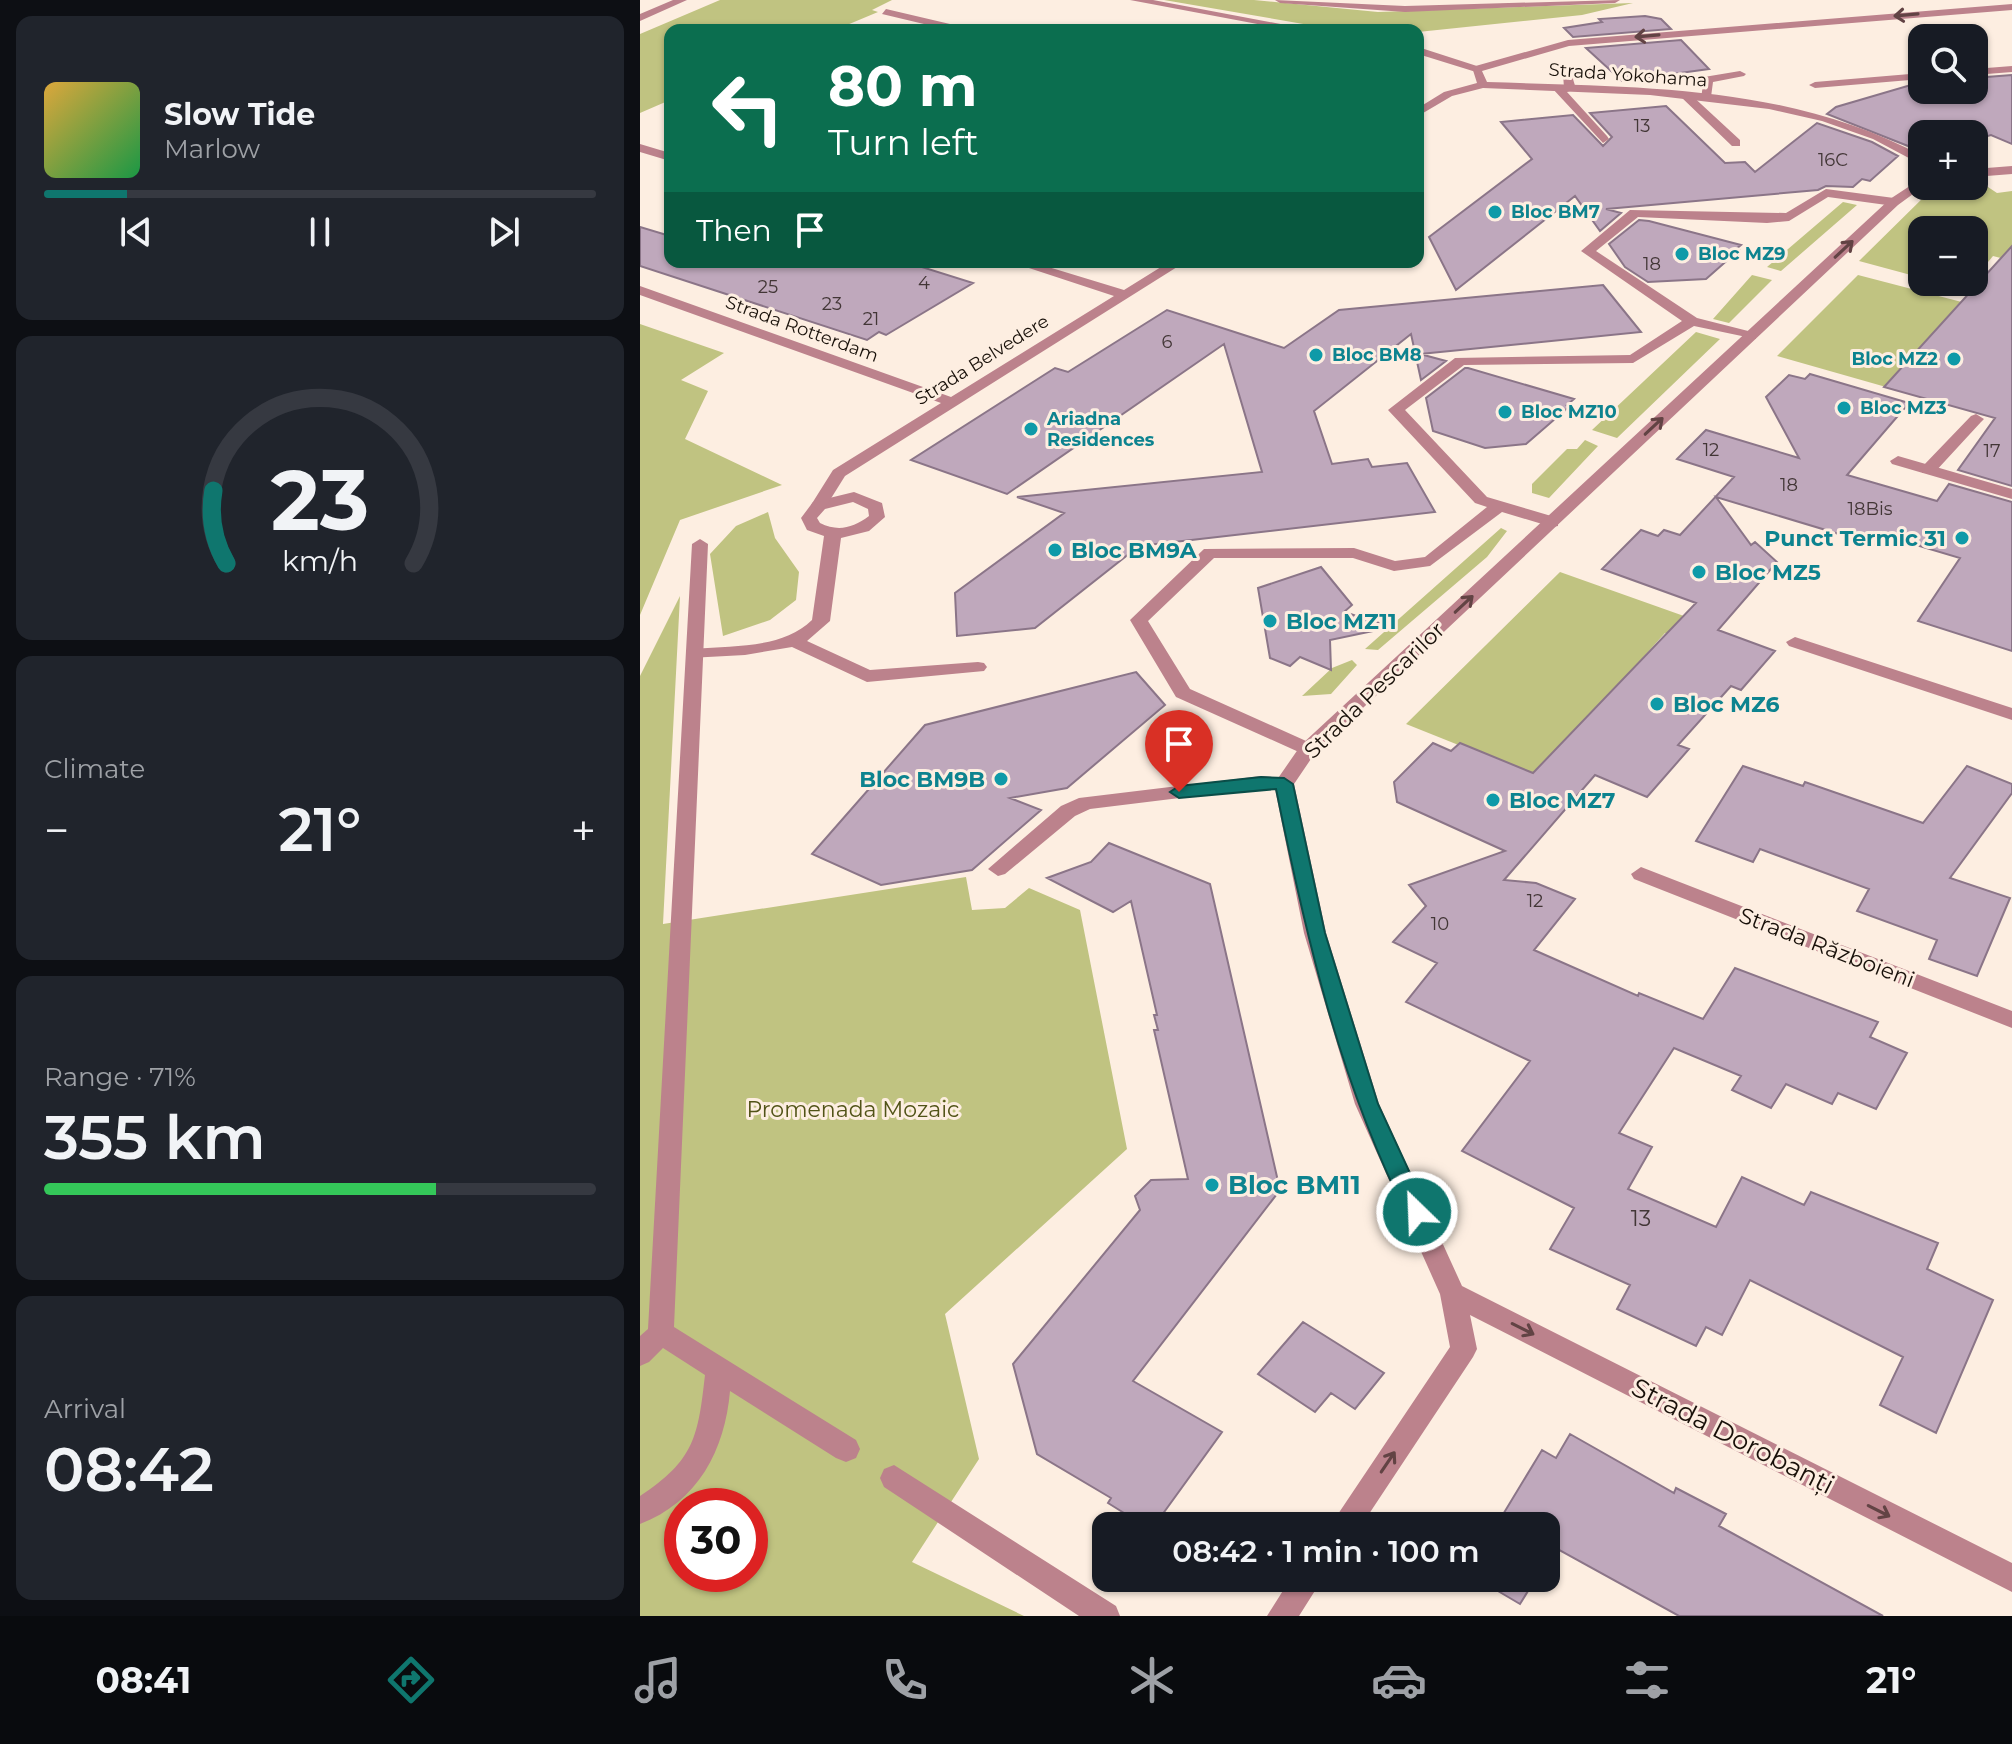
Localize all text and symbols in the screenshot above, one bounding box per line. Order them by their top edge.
one-way arrow [1893,8,1920,23]
map controls [1908,24,1988,296]
button: search [1908,24,1988,104]
one-way arrow [1634,29,1661,44]
text: 80 m [828,52,978,120]
icon: left [696,56,800,160]
street label: Strada Yokohama [1548,58,1708,92]
text: Slow Tide [164,96,315,133]
house number: 13 [1634,115,1650,137]
text: Turn left [828,120,979,164]
button: + [1908,120,1988,200]
text: Marlow [164,133,260,165]
house number: 16C [1818,149,1848,171]
place label: Bloc BM7 [1511,201,1600,223]
marker: Bloc BM7 [1486,203,1504,221]
icon: arrive [788,208,832,252]
icon: previous [114,210,158,254]
icon: pause [298,210,342,254]
icon: next [482,210,526,254]
text: Then [696,212,772,249]
button: − [1908,216,1988,296]
one-way arrow [1834,240,1854,258]
place label: Bloc MZ9 [1698,243,1785,265]
marker: Bloc MZ9 [1673,245,1691,263]
house number: 18 [1643,253,1661,275]
house number: 4 [918,272,930,294]
house number: 25 [758,276,778,298]
street label: Strada Rotterdam [723,291,881,367]
house number: 23 [822,293,842,315]
house number: 21 [863,308,879,330]
street label: Strada Belvedere [911,310,1053,410]
house number: 6 [1162,331,1173,353]
place label: Bloc BM8 [1332,344,1422,366]
marker: Bloc BM8 [1307,346,1325,364]
place label: Bloc MZ2 [1851,348,1938,370]
marker: Bloc MZ2 [1945,350,1963,368]
place label: Bloc MZ3 [1860,397,1947,419]
marker: Bloc MZ3 [1835,399,1853,417]
place label: Bloc MZ10 [1521,401,1617,423]
marker: Bloc MZ10 [1496,403,1514,421]
place label: Ariadna Residences [1046,408,1155,451]
one-way arrow [1644,418,1664,436]
marker: Ariadna Residences [1022,420,1040,438]
house number: 12 [1703,439,1719,461]
house number: 17 [1983,440,2001,462]
text: 23 [271,449,369,551]
house number: 18 [1780,474,1798,496]
house number: 18Bis [1847,498,1893,520]
place label: Punct Termic 31 [1764,525,1946,552]
marker: Punct Termic 31 [1953,529,1971,547]
place label: Bloc BM9A [1071,537,1198,564]
marker: Bloc BM9A [1046,541,1064,559]
text: km/h [282,543,358,578]
place label: Bloc MZ5 [1715,559,1821,586]
marker: Bloc MZ5 [1690,563,1708,581]
one-way arrow [1454,595,1474,613]
place label: Bloc MZ11 [1286,608,1397,635]
marker: Bloc MZ11 [1261,612,1279,630]
street label: Strada Pescarilor [1298,616,1450,764]
place label: Bloc MZ6 [1673,691,1780,718]
marker: Bloc MZ6 [1648,695,1666,713]
pin [1145,710,1213,792]
icon: arrive [1157,722,1201,766]
text: Climate [44,753,145,785]
place label: Bloc BM9B [859,766,985,793]
marker: Bloc BM9B [992,770,1010,788]
place label: Bloc MZ7 [1509,787,1616,814]
marker: Bloc MZ7 [1484,791,1502,809]
text: 21° [279,793,361,866]
text: − [44,803,69,857]
text: + [571,803,596,857]
house number: 12 [1527,890,1543,912]
street label: Strada Războieni [1735,902,1918,993]
house number: 10 [1431,913,1449,935]
text: Range · 71% [44,1061,196,1093]
park label: Promenada Mozaic [747,1096,959,1123]
text: 355 km [44,1101,266,1174]
place label: Bloc BM11 [1228,1169,1361,1201]
position arrow [1375,1170,1459,1254]
marker: Bloc BM11 [1203,1176,1221,1194]
house number: 13 [1631,1205,1651,1232]
one-way arrow [1510,1322,1534,1338]
street label: Strada Dorobanți [1626,1371,1840,1501]
text: Arrival [44,1393,126,1425]
text: 08:42 [44,1433,214,1506]
one-way arrow [1380,1451,1396,1473]
speed limit sign: 30 [664,1488,768,1592]
one-way arrow [1867,1503,1891,1519]
text: 08:42 · 1 min · 100 m [1172,1533,1480,1570]
icon: directions [383,1652,439,1708]
icon: music [630,1652,686,1708]
icon: phone [877,1652,933,1708]
icon: climate [1124,1652,1180,1708]
icon: car [1371,1652,1427,1708]
icon: filters [1619,1652,1675,1708]
text: 08:41 [96,1658,191,1702]
text: 21° [1866,1658,1916,1702]

